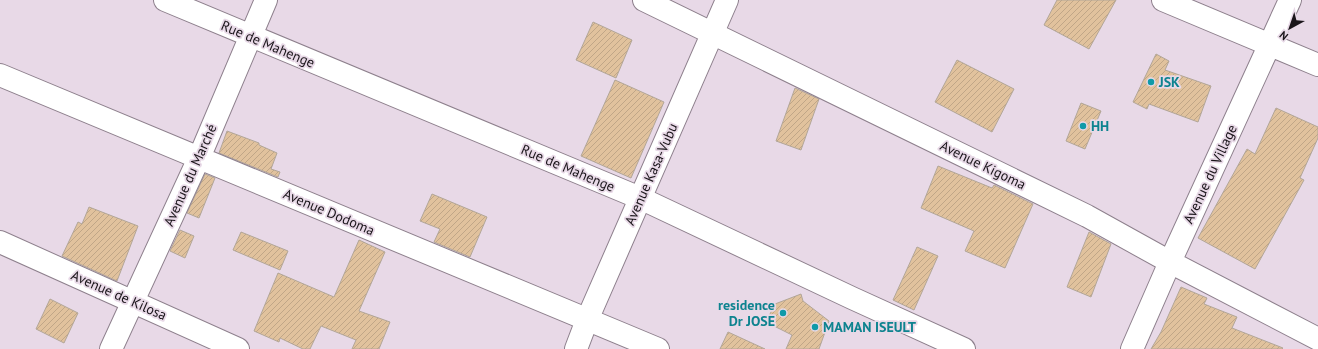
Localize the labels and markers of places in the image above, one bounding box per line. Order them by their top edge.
place label: JSK [1158,73,1180,91]
marker: JSK [1146,77,1156,87]
place label: HH [1091,117,1109,135]
marker: HH [1078,121,1088,131]
place label: residence Dr JOSE [718,296,775,330]
marker: residence Dr JOSE [778,308,788,318]
place label: MAMAN ISEULT [823,318,916,336]
marker: MAMAN ISEULT [810,322,820,332]

